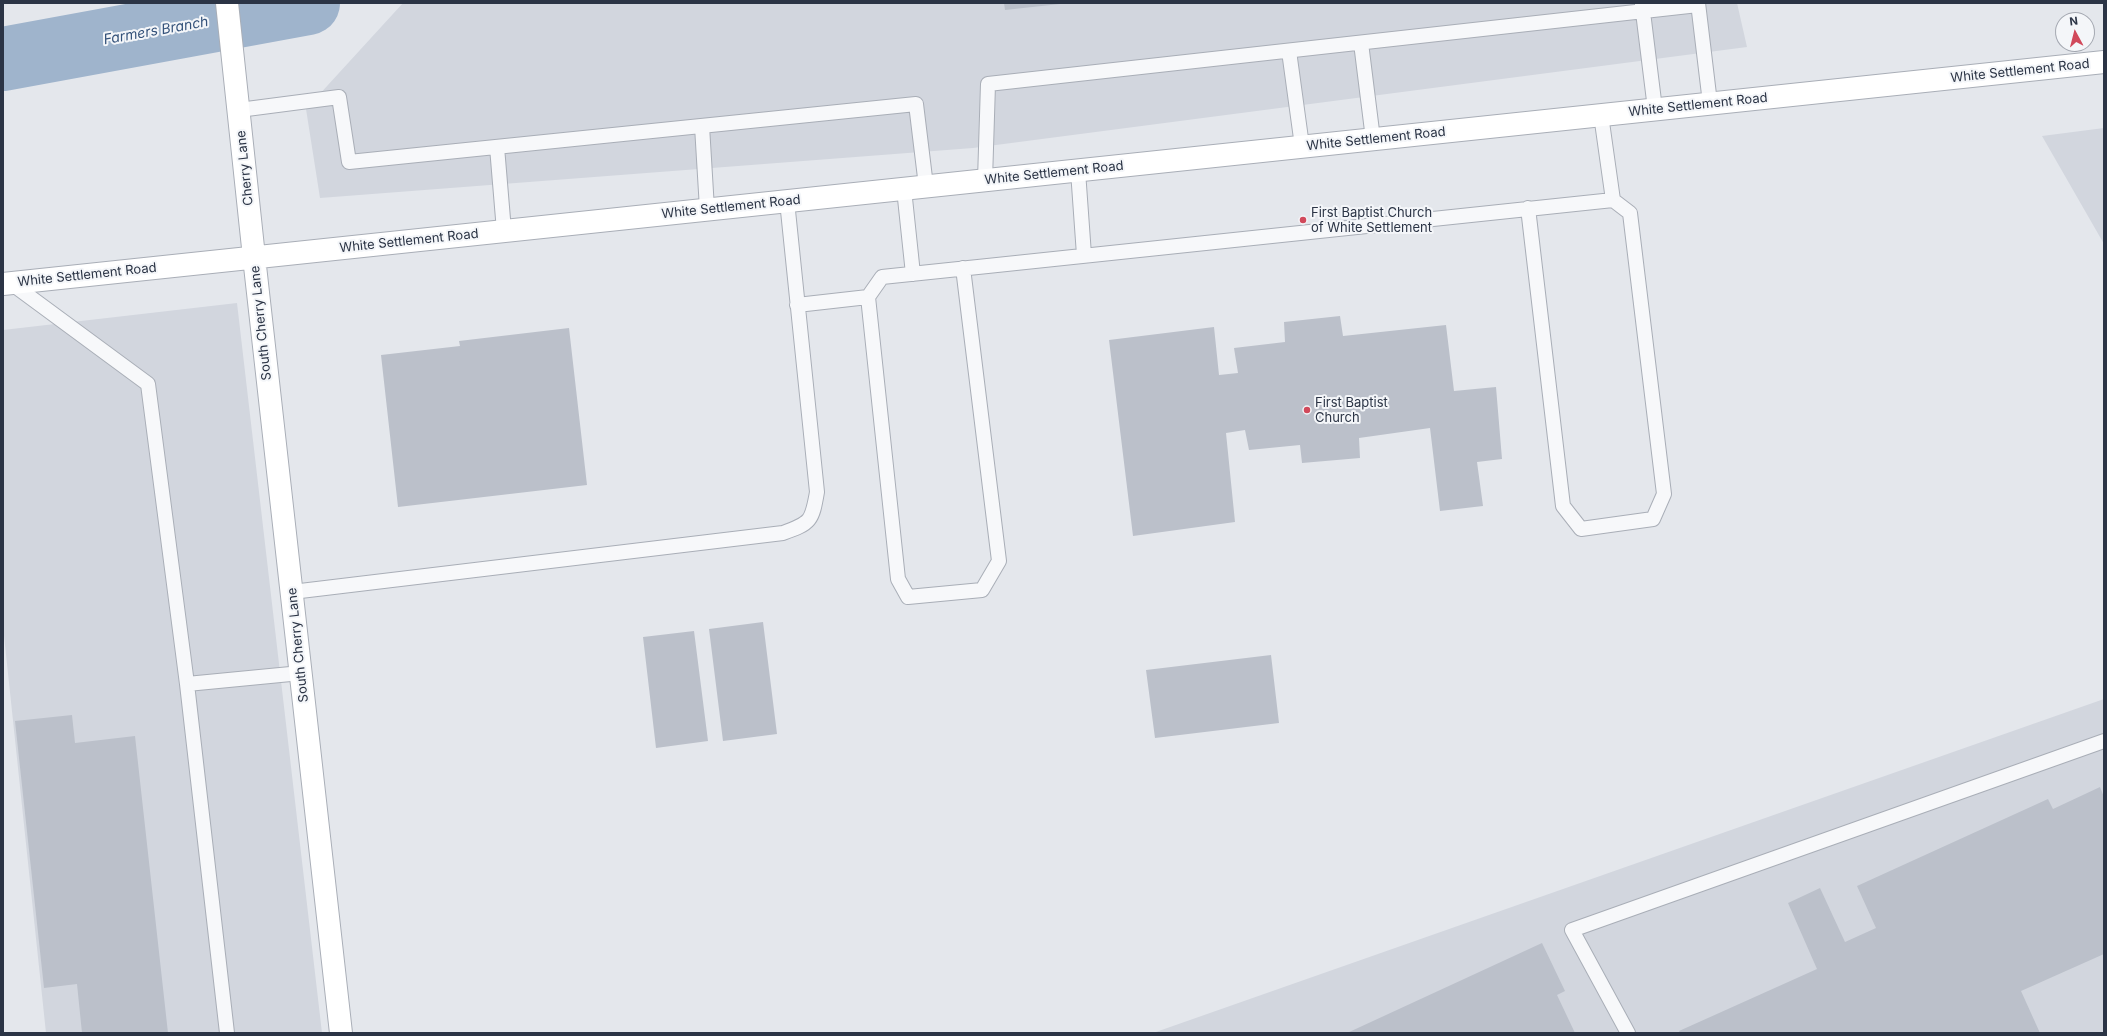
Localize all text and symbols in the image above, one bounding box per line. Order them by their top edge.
north arrow [2055,12,2095,52]
water label: Farmers Branch [102,14,210,48]
text: N [2069,14,2079,29]
street label: White Settlement Road [1950,56,2090,86]
street label: White Settlement Road [1628,90,1768,120]
street label: White Settlement Road [1306,124,1446,154]
street label: Cherry Lane [233,129,257,207]
street label: White Settlement Road [984,158,1124,188]
street label: White Settlement Road [661,192,801,222]
place label: First Baptist Church of White Settlement [1311,205,1432,236]
marker: First Baptist Church of White Settlement [1298,215,1308,225]
street label: White Settlement Road [339,226,479,256]
street label: White Settlement Road [17,260,157,290]
street label: South Cherry Lane [247,265,275,381]
place label: First Baptist Church [1315,395,1388,426]
marker: First Baptist Church [1302,405,1312,415]
street label: South Cherry Lane [284,587,312,703]

